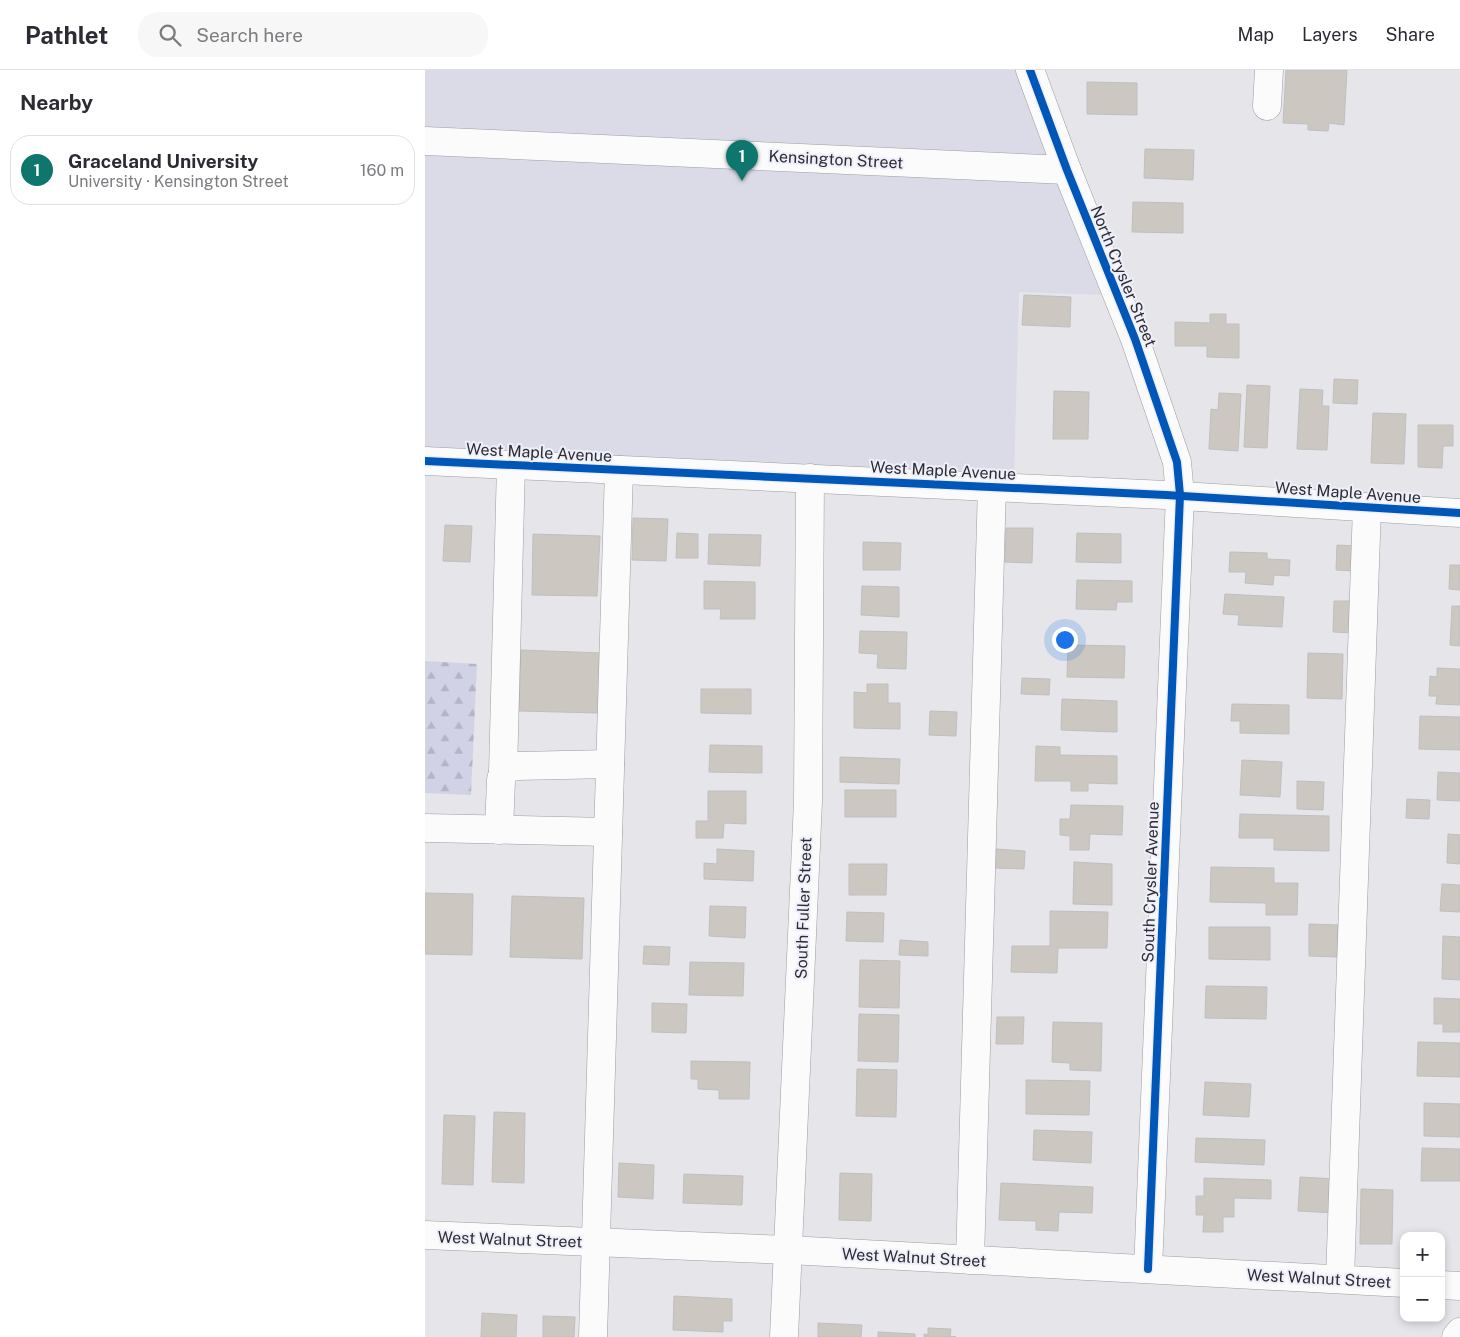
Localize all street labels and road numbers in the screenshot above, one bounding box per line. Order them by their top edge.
street label: Kensington Street [768,146,904,173]
street label: North Crysler Street [1086,203,1161,350]
street label: West Maple Avenue [465,439,613,466]
street label: West Maple Avenue [869,457,1017,484]
street label: West Maple Avenue [1274,478,1422,507]
street label: South Crysler Avenue [1138,801,1163,963]
street label: South Fuller Street [792,837,815,979]
street label: West Walnut Street [437,1227,583,1252]
street label: West Walnut Street [841,1244,987,1271]
street label: West Walnut Street [1246,1265,1392,1292]

